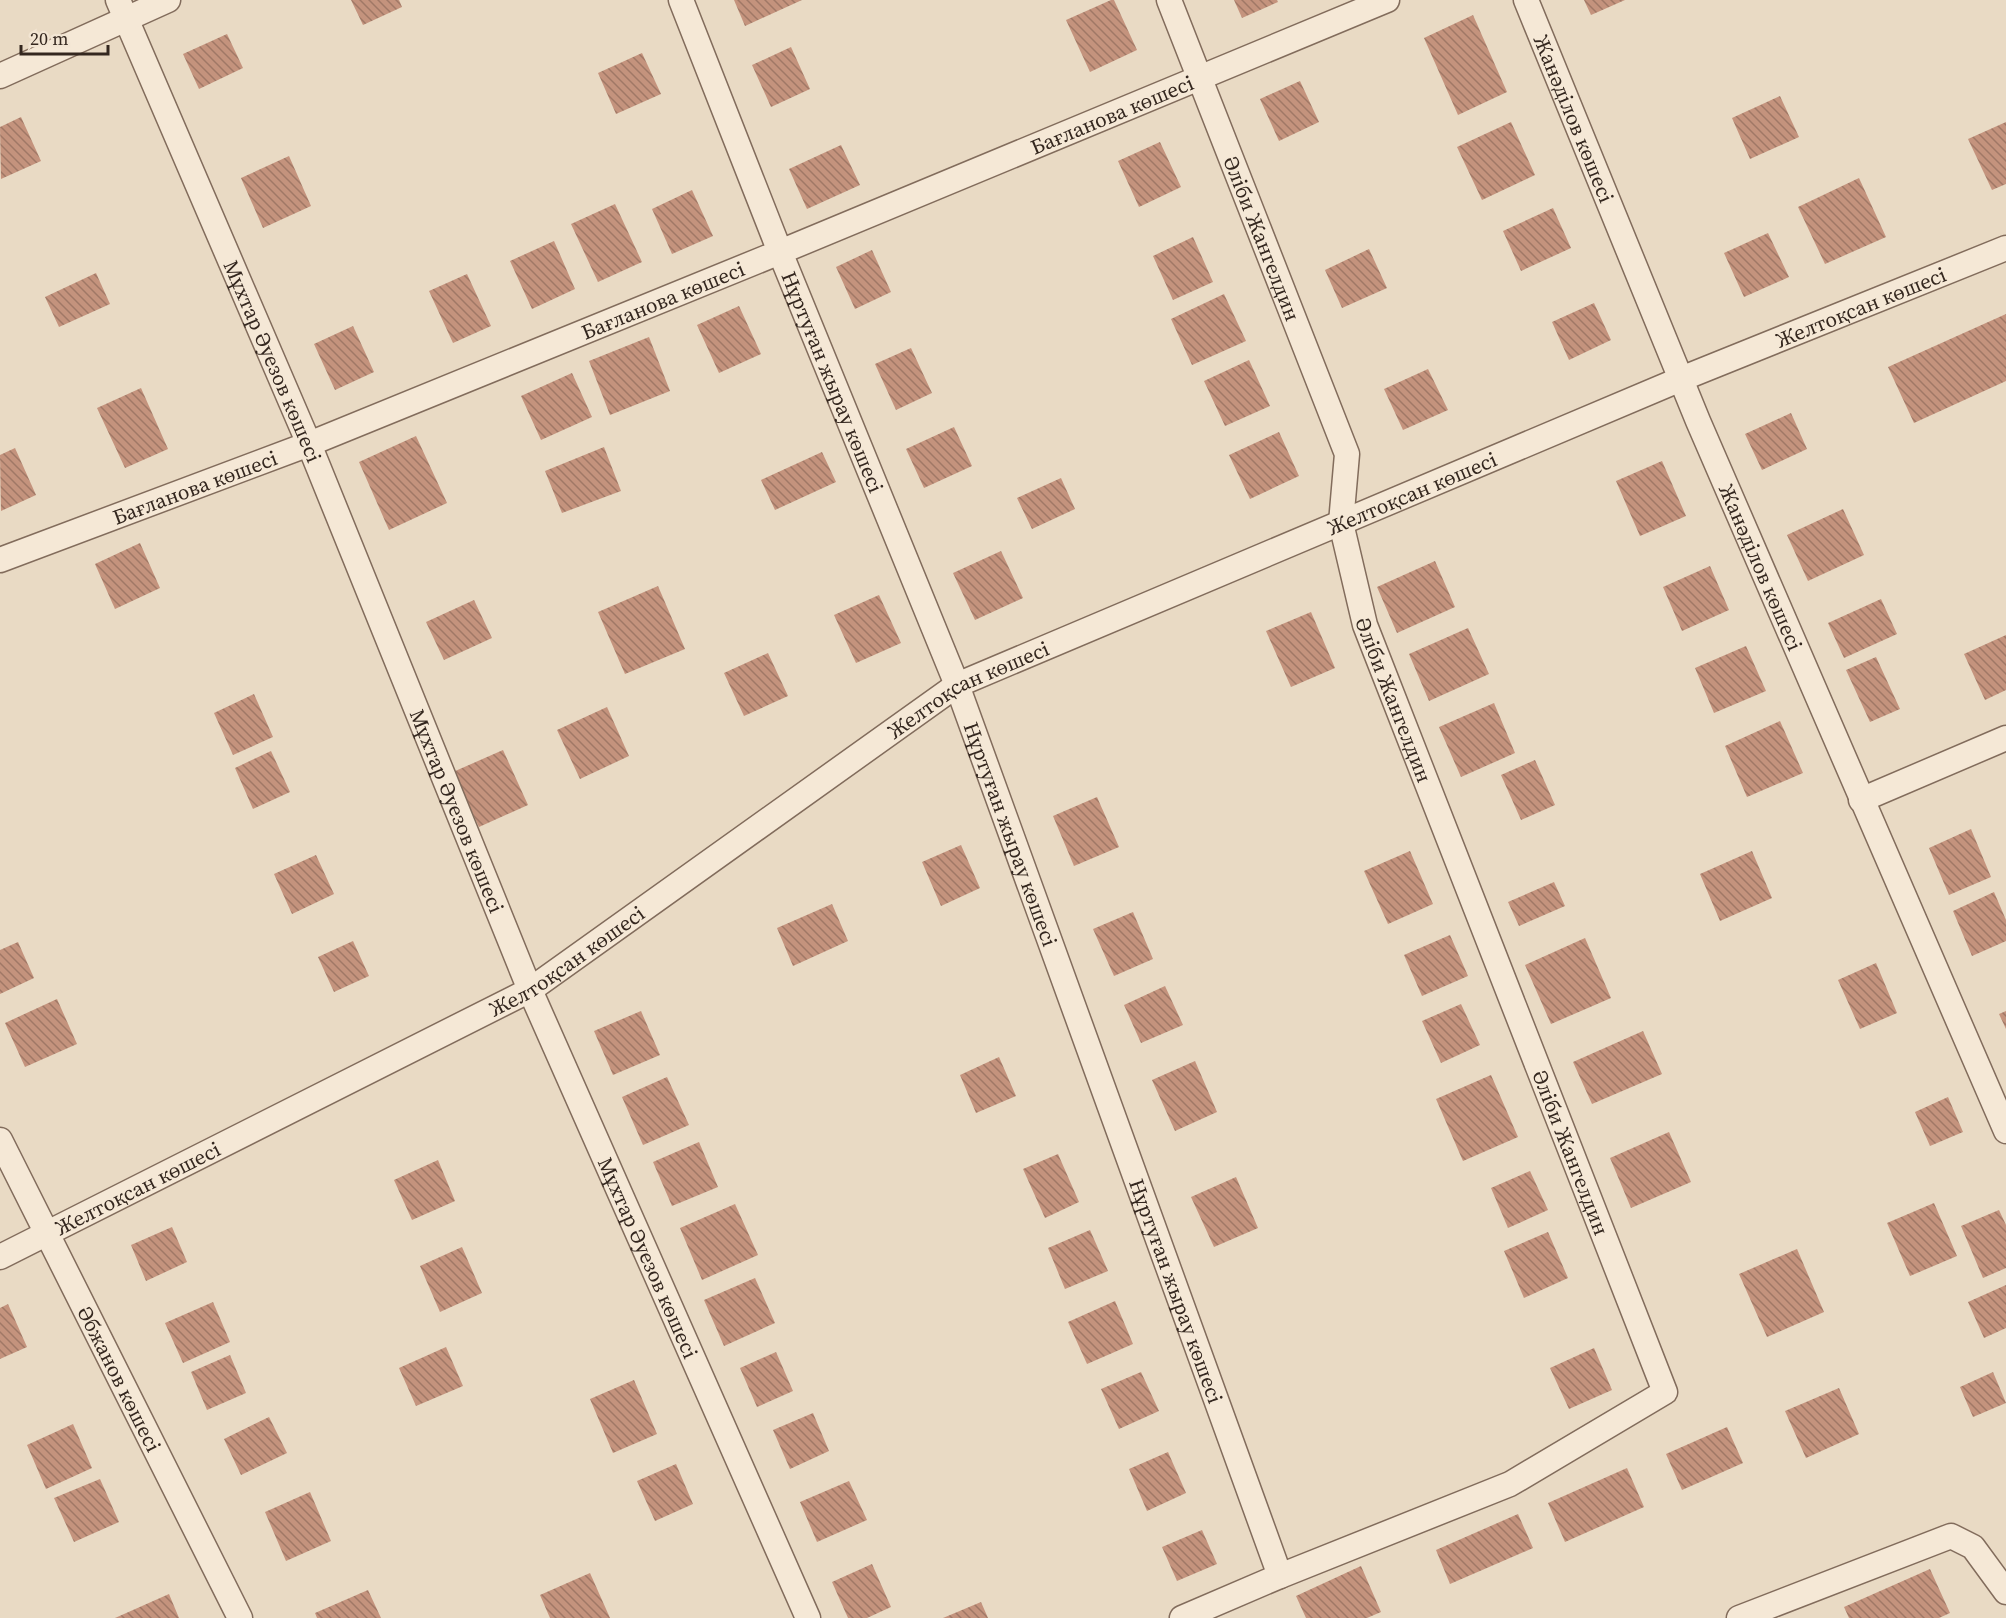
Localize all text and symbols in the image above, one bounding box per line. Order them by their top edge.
scale bar [21,18,108,56]
text: 20 m [30,26,68,51]
street label: Жанәділов көшесі [1527,30,1622,207]
street label: Бағланова көшесі [1026,68,1198,161]
street label: Әліби Жангелдин [1217,152,1308,325]
street label: Бағланова көшесі [577,254,749,346]
street label: Мұхтар Әуезов көшесі [217,255,329,466]
street label: Желтоқсан көшесі [1771,259,1950,354]
street label: Нұртуған жырау көшесі [775,267,891,497]
street label: Бағланова көшесі [108,443,281,531]
street label: Желтоқсан көшесі [1323,444,1501,541]
street label: Жанәділов көшесі [1713,479,1810,655]
street label: Әліби Жангелдин [1349,615,1440,787]
street label: Желтоқсан көшесі [881,633,1053,745]
street label: Мұхтар Әуезов көшесі [403,705,512,917]
street label: Нұртуған жырау көшесі [957,718,1065,950]
street label: Желтоқсан көшесі [484,898,650,1023]
street label: Әліби Жангелдин [1526,1066,1617,1239]
street label: Желтоқсан көшесі [50,1134,225,1241]
street label: Мұхтар Әуезов көшесі [591,1152,706,1363]
street label: Нұртуған жырау көшесі [1123,1175,1231,1407]
street label: Әбжанов көшесі [71,1301,169,1456]

